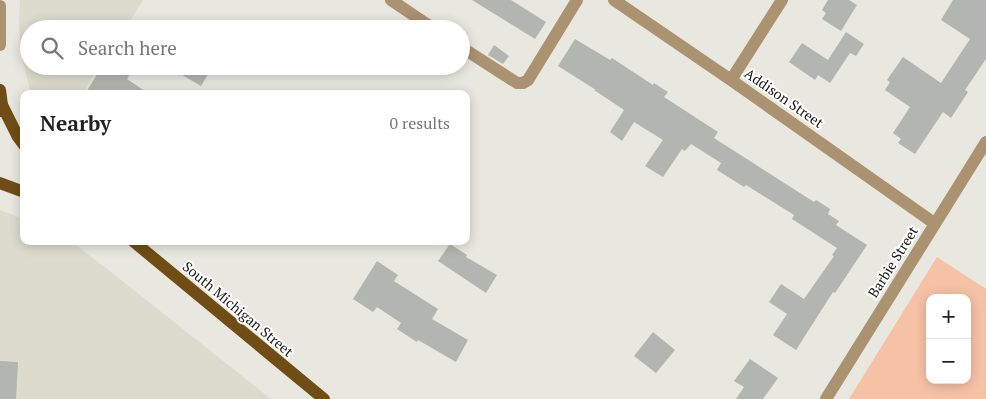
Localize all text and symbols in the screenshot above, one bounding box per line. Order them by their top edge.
search box [20,20,470,75]
icon: search [38,34,66,62]
text: Search here [78,35,177,60]
street label: Addison Street [741,63,828,132]
text: Nearby [40,109,111,137]
text: 0 results [390,112,450,134]
street label: Barbie Street [863,222,922,301]
street label: South Michigan Street [179,257,298,361]
map controls [926,294,971,384]
button: + [926,294,971,339]
button: − [926,339,971,384]

